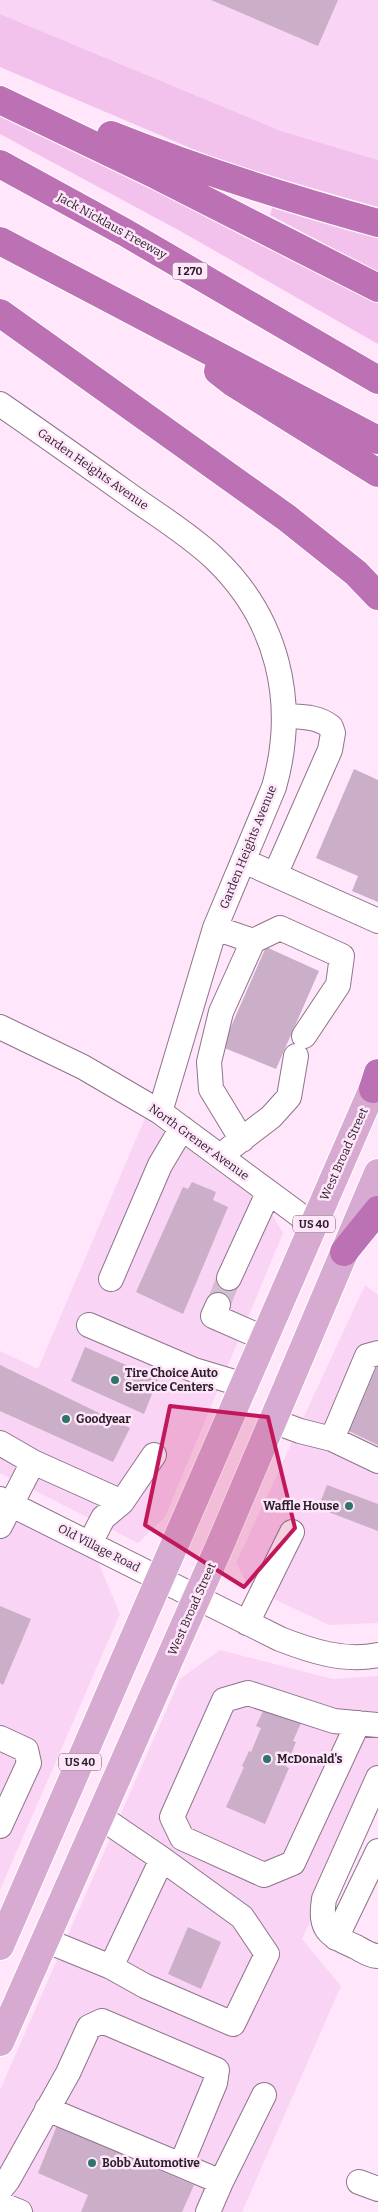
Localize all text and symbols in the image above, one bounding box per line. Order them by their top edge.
street label: Jack Nicklaus Freeway [54,190,170,262]
road number: I 270 [172,262,208,280]
street label: Garden Heights Avenue [35,425,151,513]
street label: Garden Heights Avenue [217,783,279,911]
street label: North Grener Avenue [146,1101,252,1183]
street label: West Broad Street [317,1105,371,1202]
road number: US 40 [293,1216,335,1232]
place label: Tire Choice Auto Service Centers [125,1366,218,1394]
marker: Tire Choice Auto Service Centers [109,1374,121,1386]
place label: Goodyear [76,1412,131,1426]
marker: Goodyear [60,1413,72,1425]
place label: Waffle House [263,1499,339,1513]
marker: Waffle House [343,1500,355,1512]
street label: Old Village Road [56,1521,142,1575]
street label: West Broad Street [165,1560,219,1657]
place label: McDonald's [277,1752,343,1766]
marker: McDonald's [261,1753,273,1765]
road number: US 40 [59,1754,101,1770]
place label: Bobb Automotive [102,2156,200,2170]
marker: Bobb Automotive [86,2157,98,2169]

